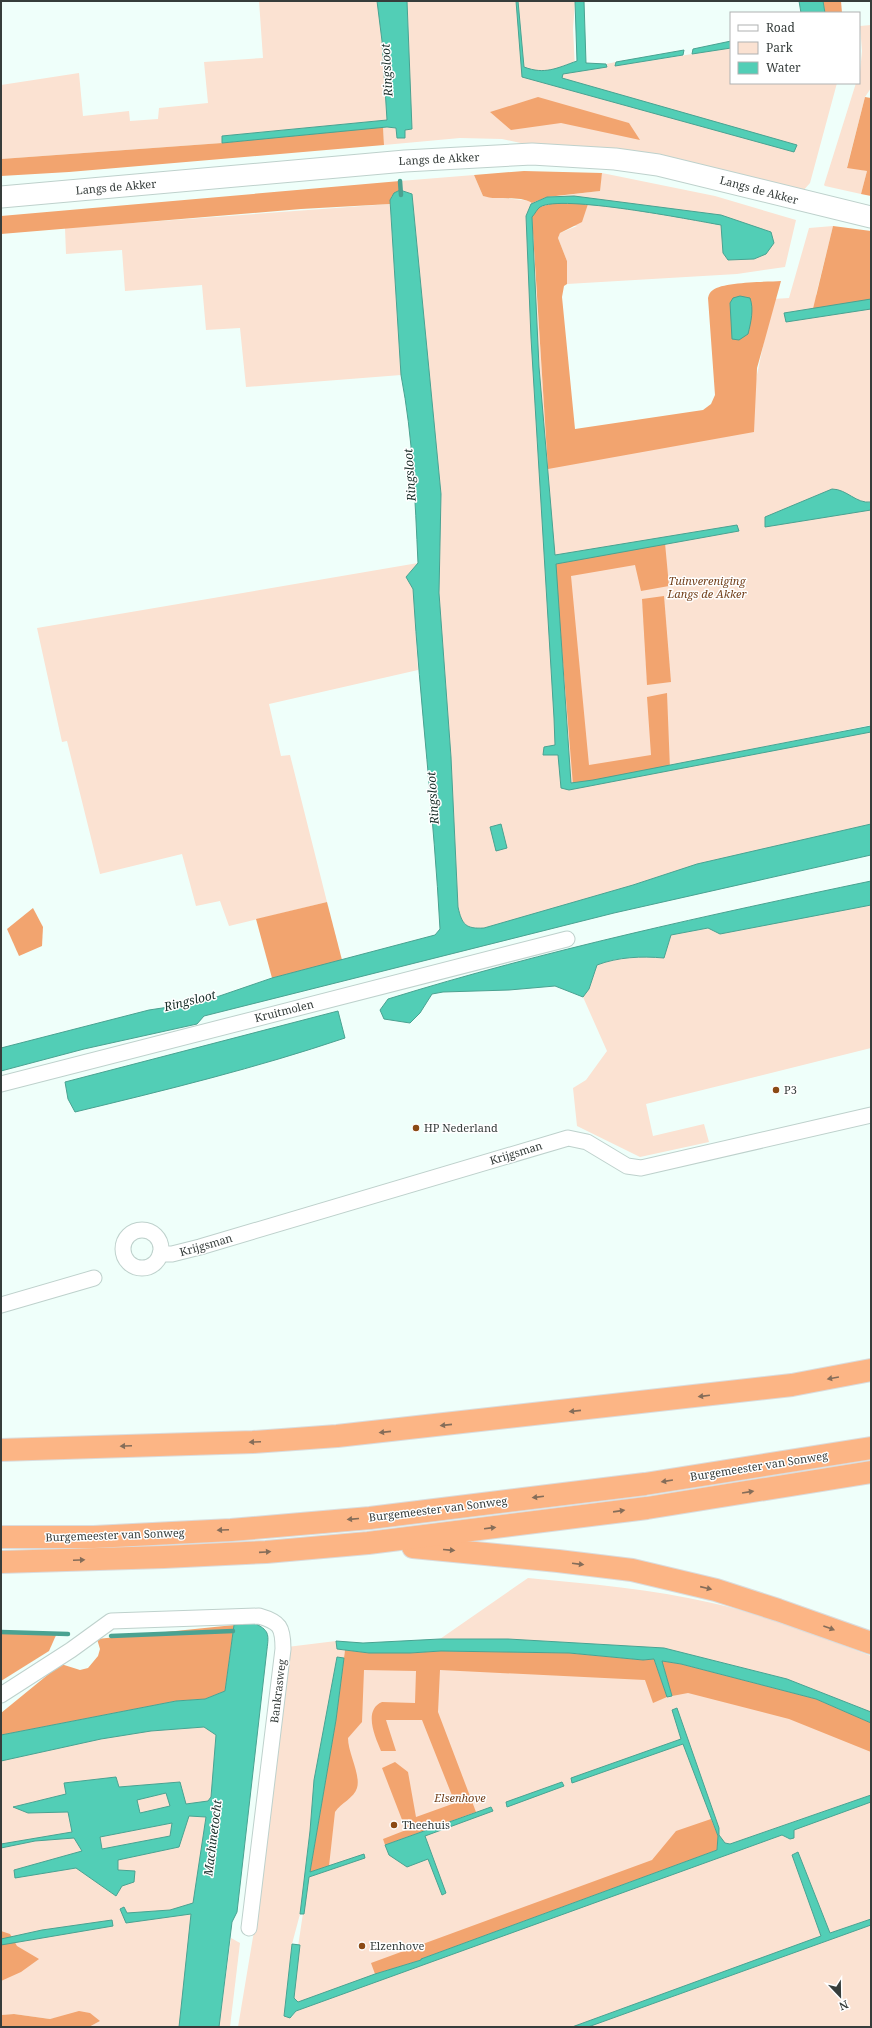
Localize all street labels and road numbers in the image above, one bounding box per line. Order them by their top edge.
street label: Langs de Akker [398,149,481,168]
street label: Langs de Akker [718,172,801,207]
street label: Langs de Akker [75,175,158,197]
street label: Kruitmolen [253,996,315,1025]
street label: Krijgsman [488,1137,544,1168]
street label: Krijgsman [178,1230,234,1259]
street label: Burgemeester van Sonweg [689,1447,829,1484]
street label: Burgemeester van Sonweg [368,1493,508,1524]
street label: Burgemeester van Sonweg [45,1525,185,1544]
street label: Bankrasweg [266,1658,289,1724]

